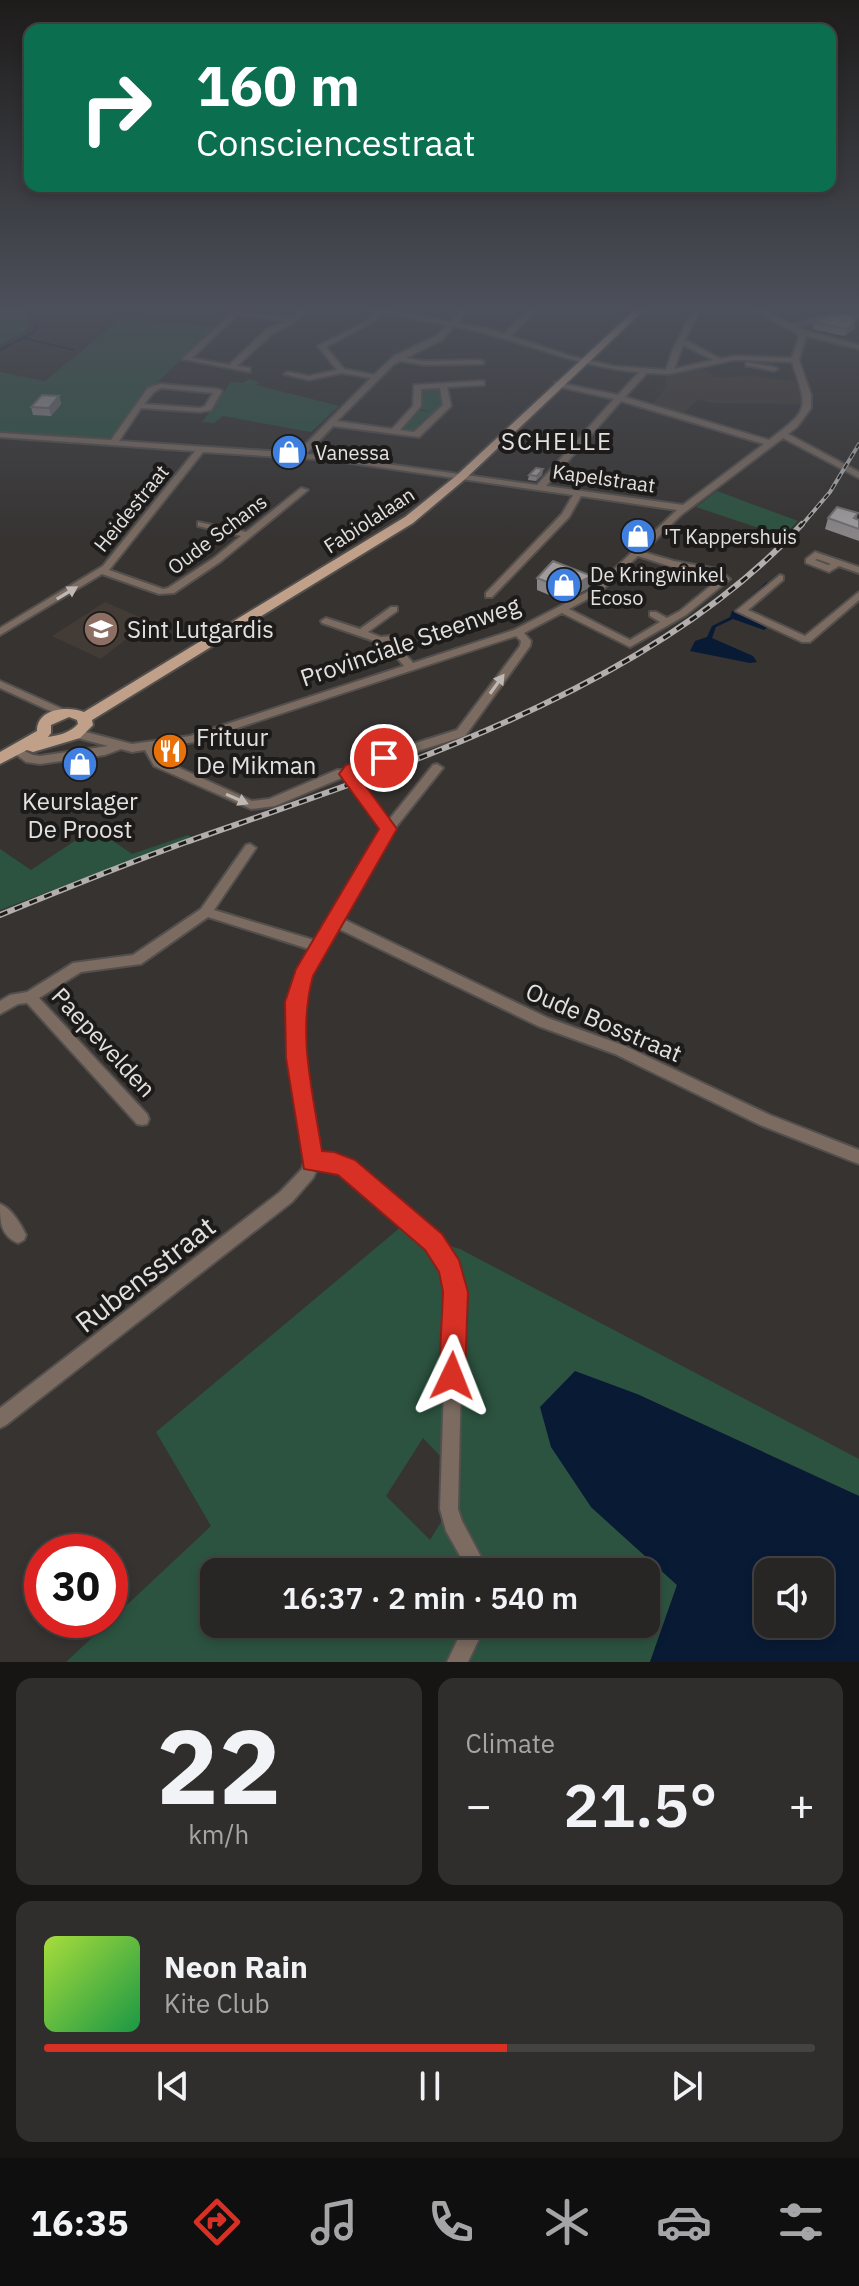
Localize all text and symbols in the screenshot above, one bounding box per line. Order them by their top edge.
text: 160 m [196,49,360,121]
icon: right [64,56,168,160]
text: Consciencestraat [196,119,476,166]
district label: SCHELLE [501,425,613,457]
shop icon: Vanessa [270,433,308,471]
place label: Vanessa [315,439,390,466]
street label: Kapelstraat [551,457,657,499]
street label: Heidestraat [87,459,175,557]
street label: Fabiolalaan [318,481,420,559]
street label: Oude Schans [162,488,272,580]
shop icon: 'T Kappershuis [619,517,657,555]
place label: 'T Kappershuis [664,523,797,550]
place label: De Kringwinkel Ecoso [590,561,724,611]
shop icon: De Kringwinkel Ecoso [545,566,583,604]
one-way arrow [56,586,78,600]
street label: Provinciale Steenweg [296,588,524,694]
school or university icon: Sint Lutgardis [82,610,120,648]
place label: Sint Lutgardis [127,613,274,645]
one-way arrow [489,673,505,695]
place label: Frituur De Mikman [196,721,316,781]
pin [350,724,418,792]
restaurant icon: Frituur De Mikman [151,732,189,770]
icon: arrive [362,736,406,780]
shop icon: Keurslager De Proost [61,745,99,783]
place label: Keurslager De Proost [22,785,138,845]
one-way arrow [226,792,249,806]
street label: Oude Bosstraat [521,975,687,1069]
street label: Paepevelden [45,980,163,1104]
street label: Rubensstraat [67,1208,223,1340]
position arrow [410,1334,494,1418]
speed limit sign: 30 [24,1534,128,1638]
map controls [754,1558,834,1638]
button: sound [754,1558,834,1638]
text: 16:37 · 2 min · 540 m [282,1578,578,1617]
text: 22 [156,1697,281,1833]
text: Climate [466,1726,555,1760]
text: 21.5° [563,1765,717,1844]
text: − [466,1776,492,1833]
text: + [789,1776,815,1833]
text: km/h [188,1817,249,1851]
text: Neon Rain [164,1947,308,1986]
text: Kite Club [164,1986,269,2020]
icon: previous [151,2064,195,2108]
icon: pause [408,2064,452,2108]
icon: next [665,2064,709,2108]
icon: directions [189,2194,245,2250]
icon: music [306,2194,362,2250]
icon: phone [423,2194,479,2250]
icon: climate [539,2194,595,2250]
icon: car [656,2194,712,2250]
icon: filters [773,2194,829,2250]
text: 16:35 [30,2199,129,2246]

